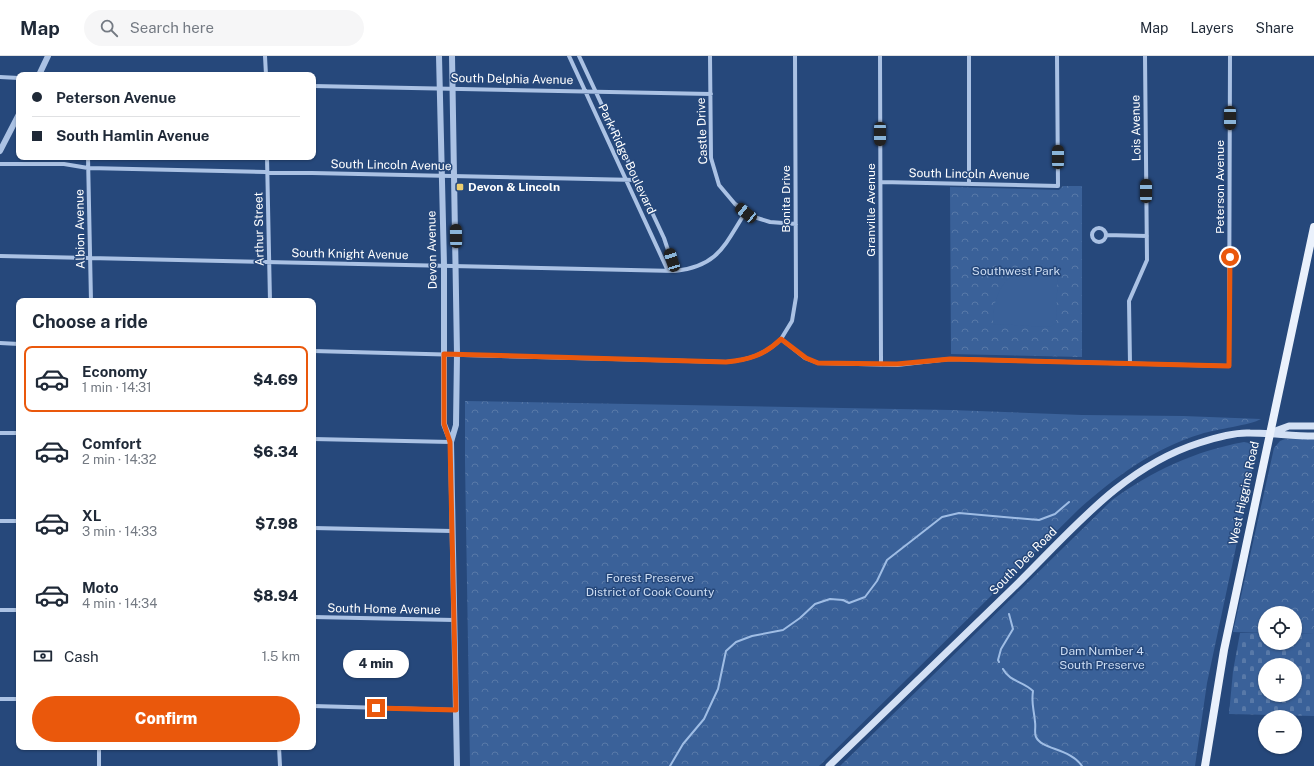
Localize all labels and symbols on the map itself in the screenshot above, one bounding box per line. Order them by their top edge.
street label: South Delphia Avenue [450,71,574,87]
street label: Lois Avenue [1128,94,1144,161]
street label: Castle Drive [694,97,710,165]
street label: Park Ridge Boulevard [595,102,659,216]
car [1224,106,1236,130]
car [874,122,886,146]
street label: Peterson Avenue [1213,140,1227,234]
car [1052,145,1064,169]
street label: South Lincoln Avenue [330,157,452,173]
street label: Granville Avenue [864,163,878,257]
street label: Bonita Drive [779,165,793,233]
street label: South Lincoln Avenue [908,166,1030,182]
car [1140,179,1152,203]
place label: Devon & Lincoln [468,180,560,194]
marker: Devon & Lincoln [455,182,465,192]
street label: Albion Avenue [72,189,88,269]
street label: Arthur Street [251,191,267,266]
car [733,201,759,225]
street label: Devon Avenue [424,210,440,290]
car [450,224,462,248]
street label: South Knight Avenue [291,246,409,262]
car [663,247,681,273]
route start [1221,248,1239,266]
park label: Southwest Park [972,264,1060,278]
street label: West Higgins Road [1226,440,1262,546]
street label: South Dee Road [986,524,1060,598]
park label: Forest Preserve District of Cook County [586,571,715,599]
street label: South Home Avenue [327,601,441,617]
park label: Dam Number 4 South Preserve [1059,644,1145,672]
callout: 4 min [343,650,409,678]
route end [367,699,385,717]

